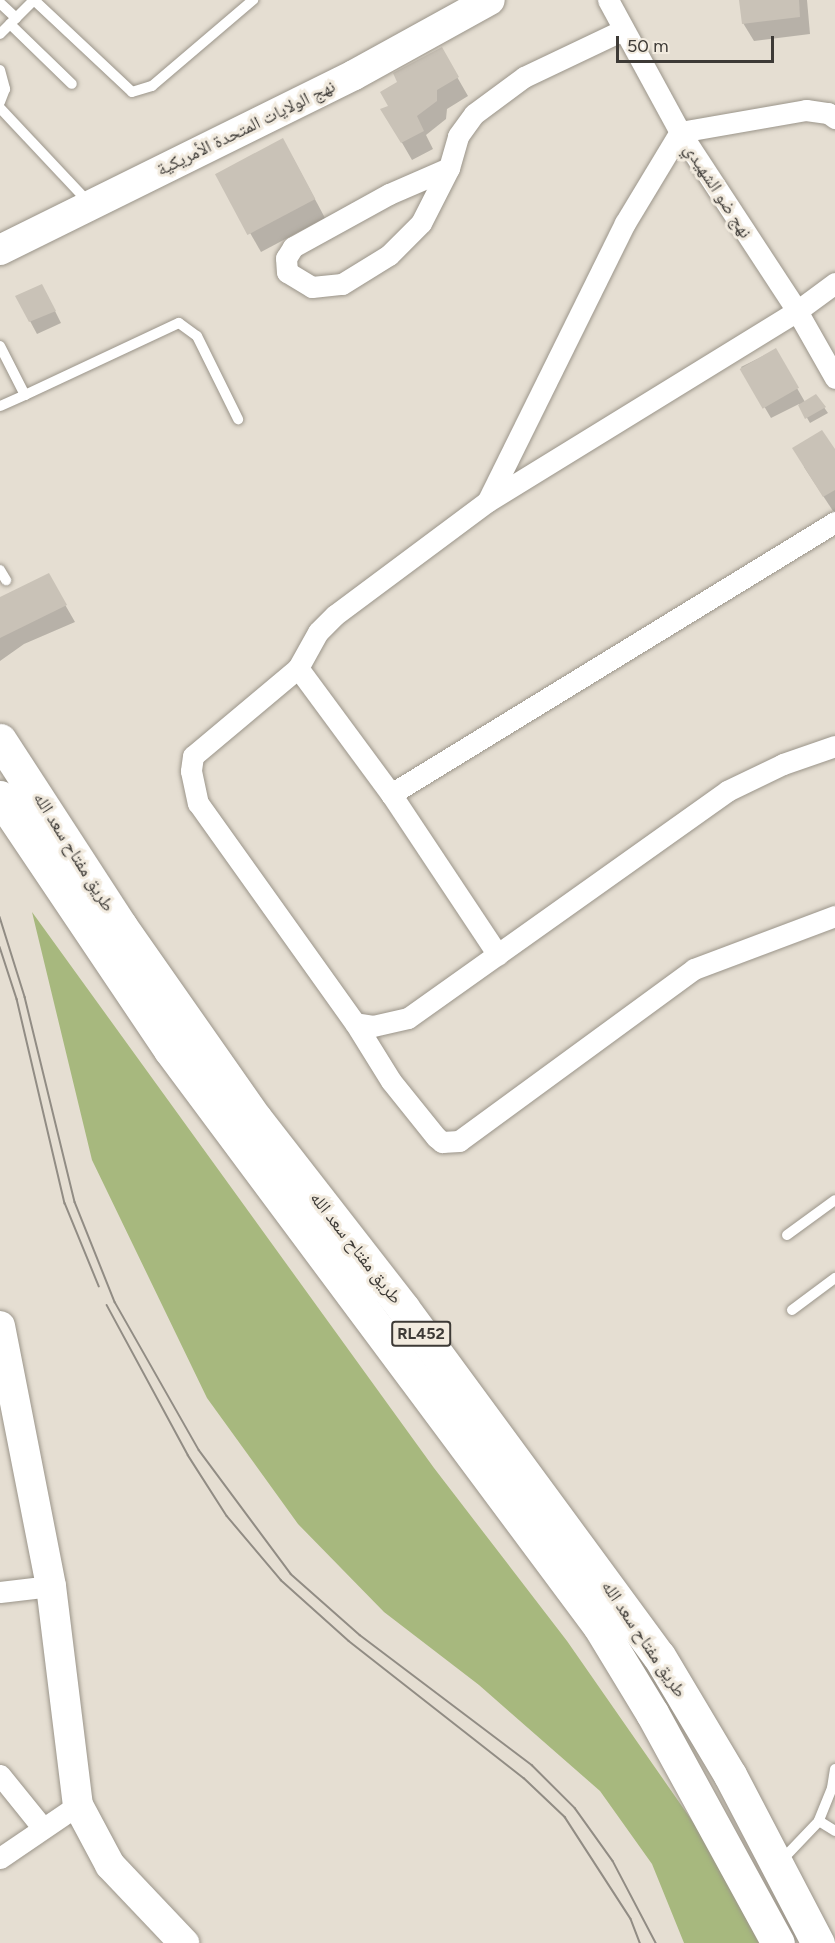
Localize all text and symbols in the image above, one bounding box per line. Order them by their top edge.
scale bar [619,24,776,62]
text: 50 m [627,35,669,57]
street label: نهج الولايات المتحدة الأمريكية [153,75,339,181]
street label: نهج ضو الشهيدي [679,140,757,242]
street label: طريق مفتاح سعد الله [29,788,119,916]
street label: طريق مفتاح سعد الله [306,1188,406,1308]
road number: RL452 [391,1321,451,1347]
street label: طريق مفتاح سعد الله [597,1576,691,1702]

